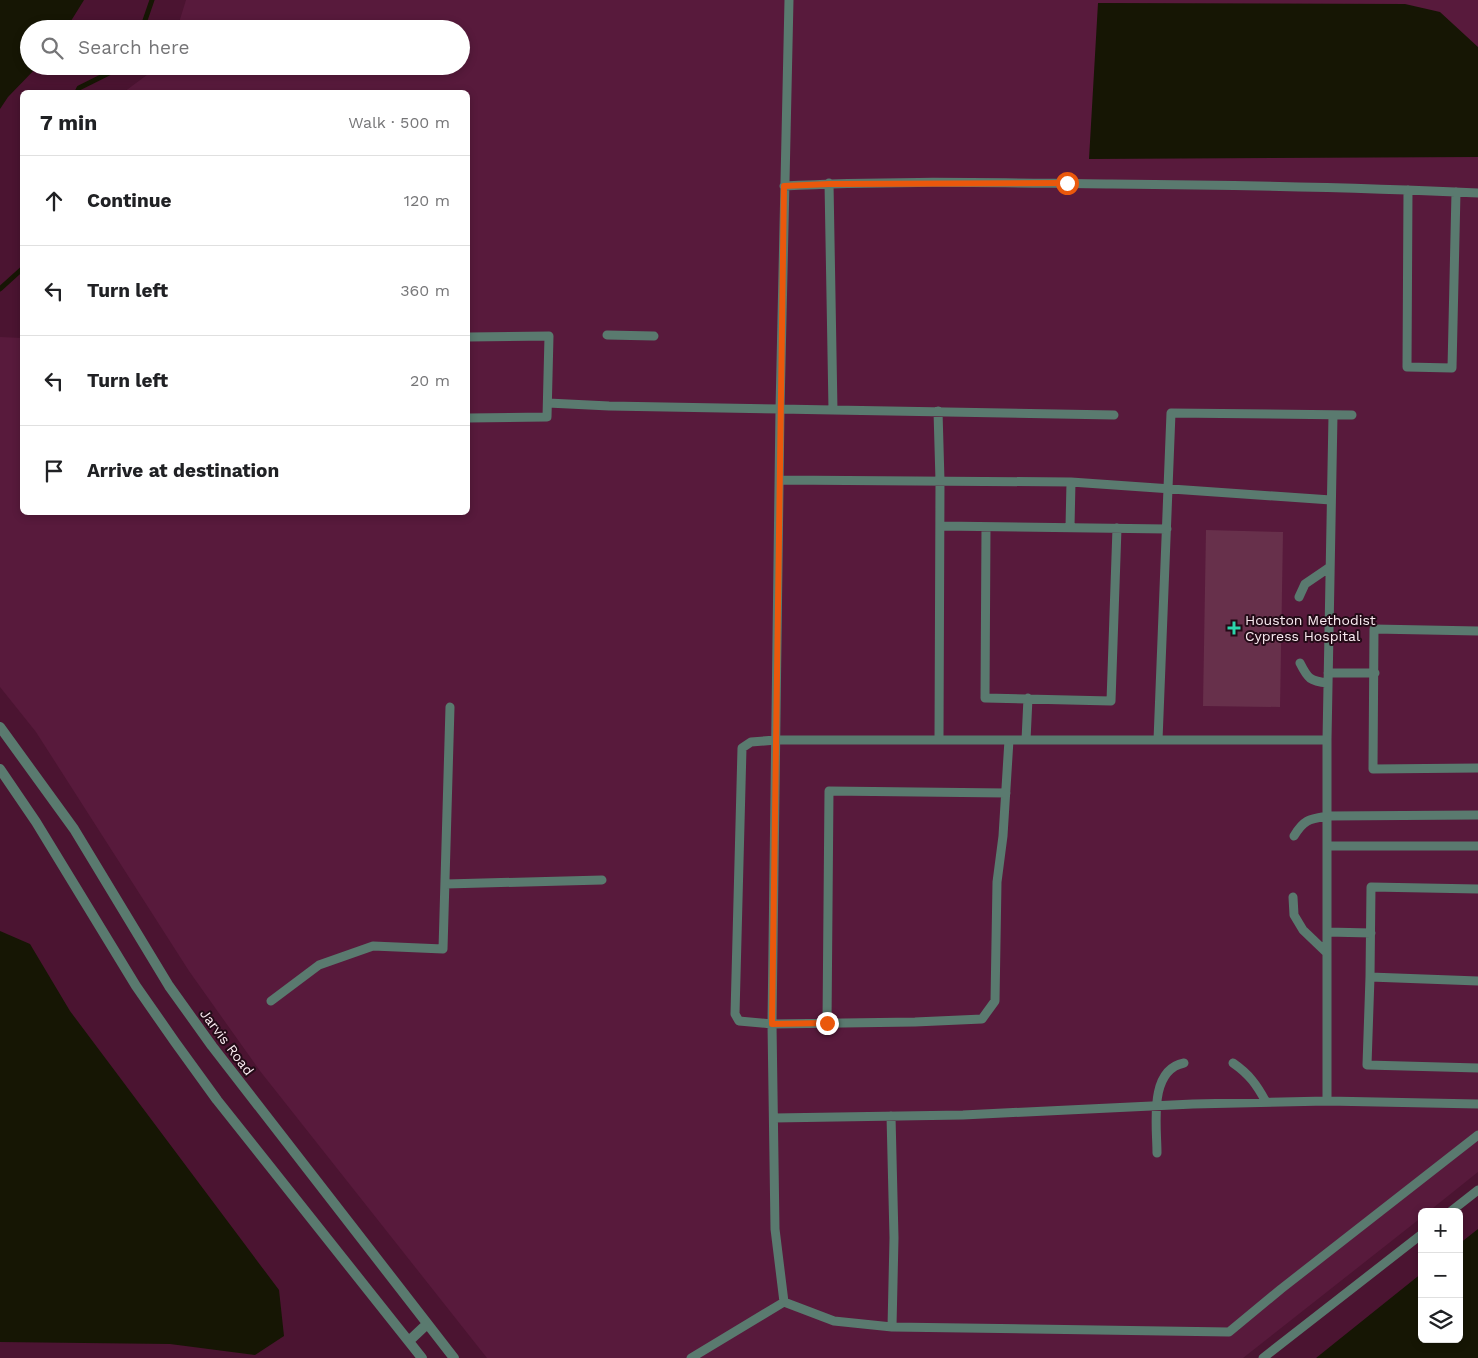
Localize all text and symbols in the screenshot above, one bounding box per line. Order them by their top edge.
search box [20,20,470,75]
icon: search [38,34,66,62]
text: Search here [78,36,189,59]
text: 7 min [40,110,97,135]
text: Walk · 500 m [348,113,450,132]
route start [1056,172,1079,195]
icon: ahead [40,187,68,215]
text: Continue [87,189,171,212]
text: 120 m [404,191,450,210]
icon: left [40,277,68,305]
text: Turn left [87,279,168,302]
text: 360 m [400,281,450,300]
icon: left [40,367,68,395]
text: Turn left [87,369,168,392]
text: 20 m [410,371,450,390]
icon: arrive [40,457,68,485]
text: Arrive at destination [87,459,279,482]
place label: Houston Methodist Cypress Hospital [1245,612,1376,644]
marker: Houston Methodist Cypress Hospital [1227,621,1241,635]
street label: Jarvis Road [197,1006,257,1078]
route end [816,1012,839,1035]
map controls [1418,1208,1463,1343]
button: + [1418,1208,1463,1253]
button: − [1418,1253,1463,1298]
button: layers [1418,1298,1463,1343]

